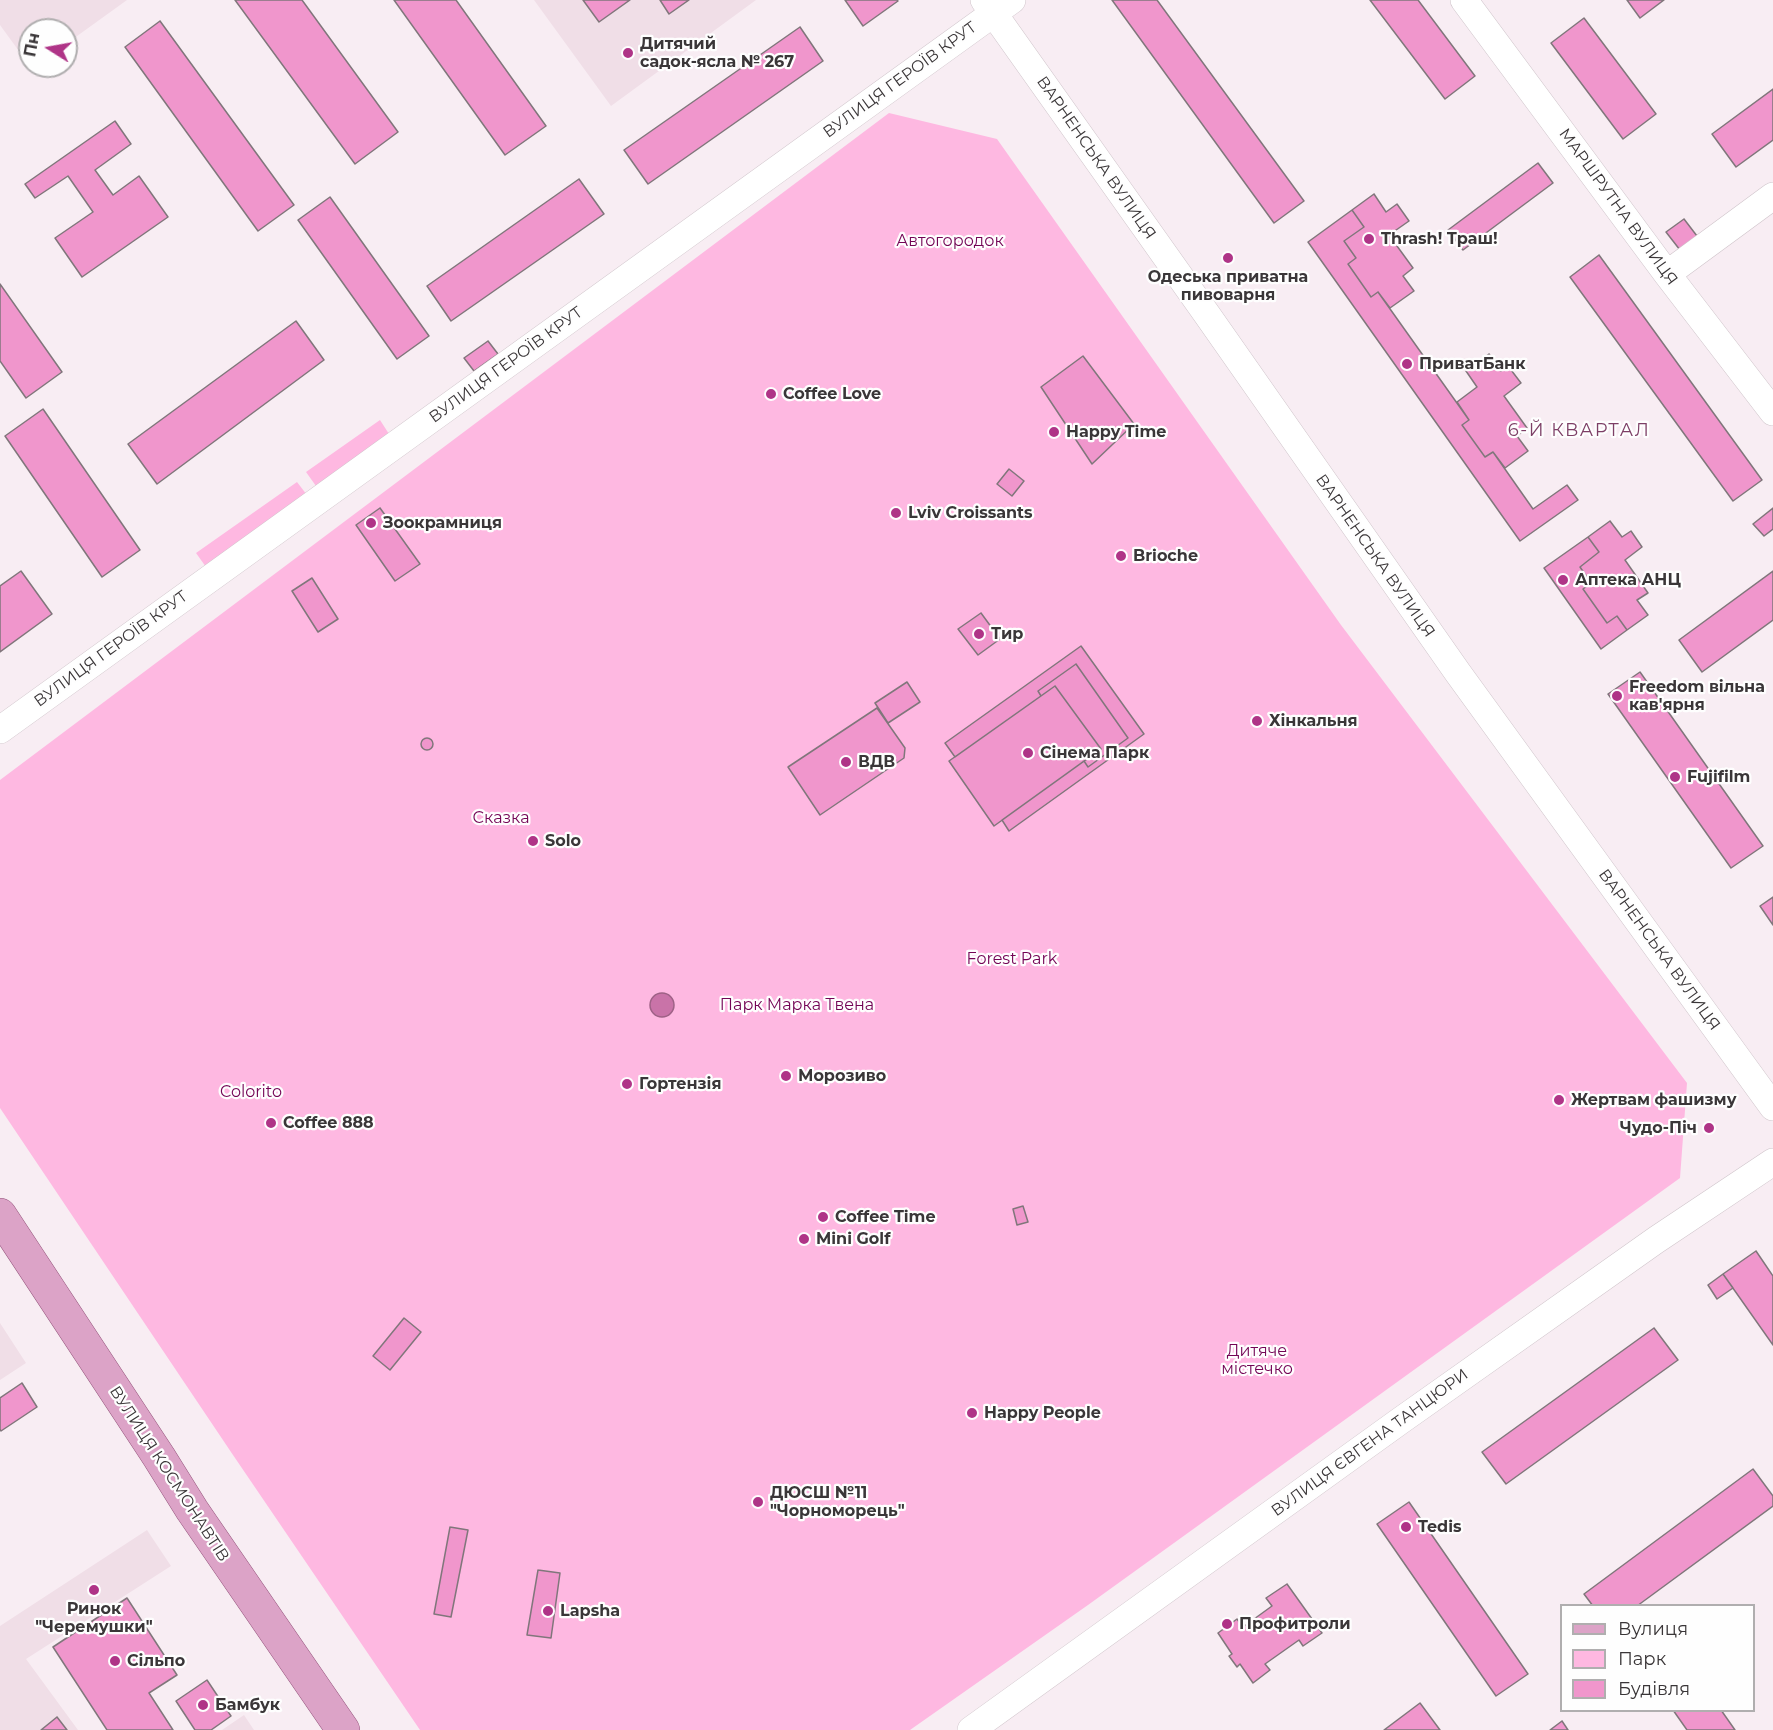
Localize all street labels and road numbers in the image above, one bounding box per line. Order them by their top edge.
street label: ВУЛИЦЯ ГЕРОЇВ КРУТ [820,18,980,142]
street label: ВАРНЕНСЬКА ВУЛИЦЯ [1032,73,1160,243]
street label: МАРШРУТНА ВУЛИЦЯ [1555,125,1681,289]
street label: ВУЛИЦЯ ГЕРОЇВ КРУТ [426,303,586,427]
street label: ВАРНЕНСЬКА ВУЛИЦЯ [1311,471,1439,641]
street label: ВУЛИЦЯ ГЕРОЇВ КРУТ [31,587,191,711]
street label: ВАРНЕНСЬКА ВУЛИЦЯ [1594,866,1724,1034]
street label: ВУЛИЦЯ ЄВГЕНА ТАНЦЮРИ [1268,1365,1472,1521]
street label: ВУЛИЦЯ КОСМОНАВТІВ [105,1383,233,1565]

